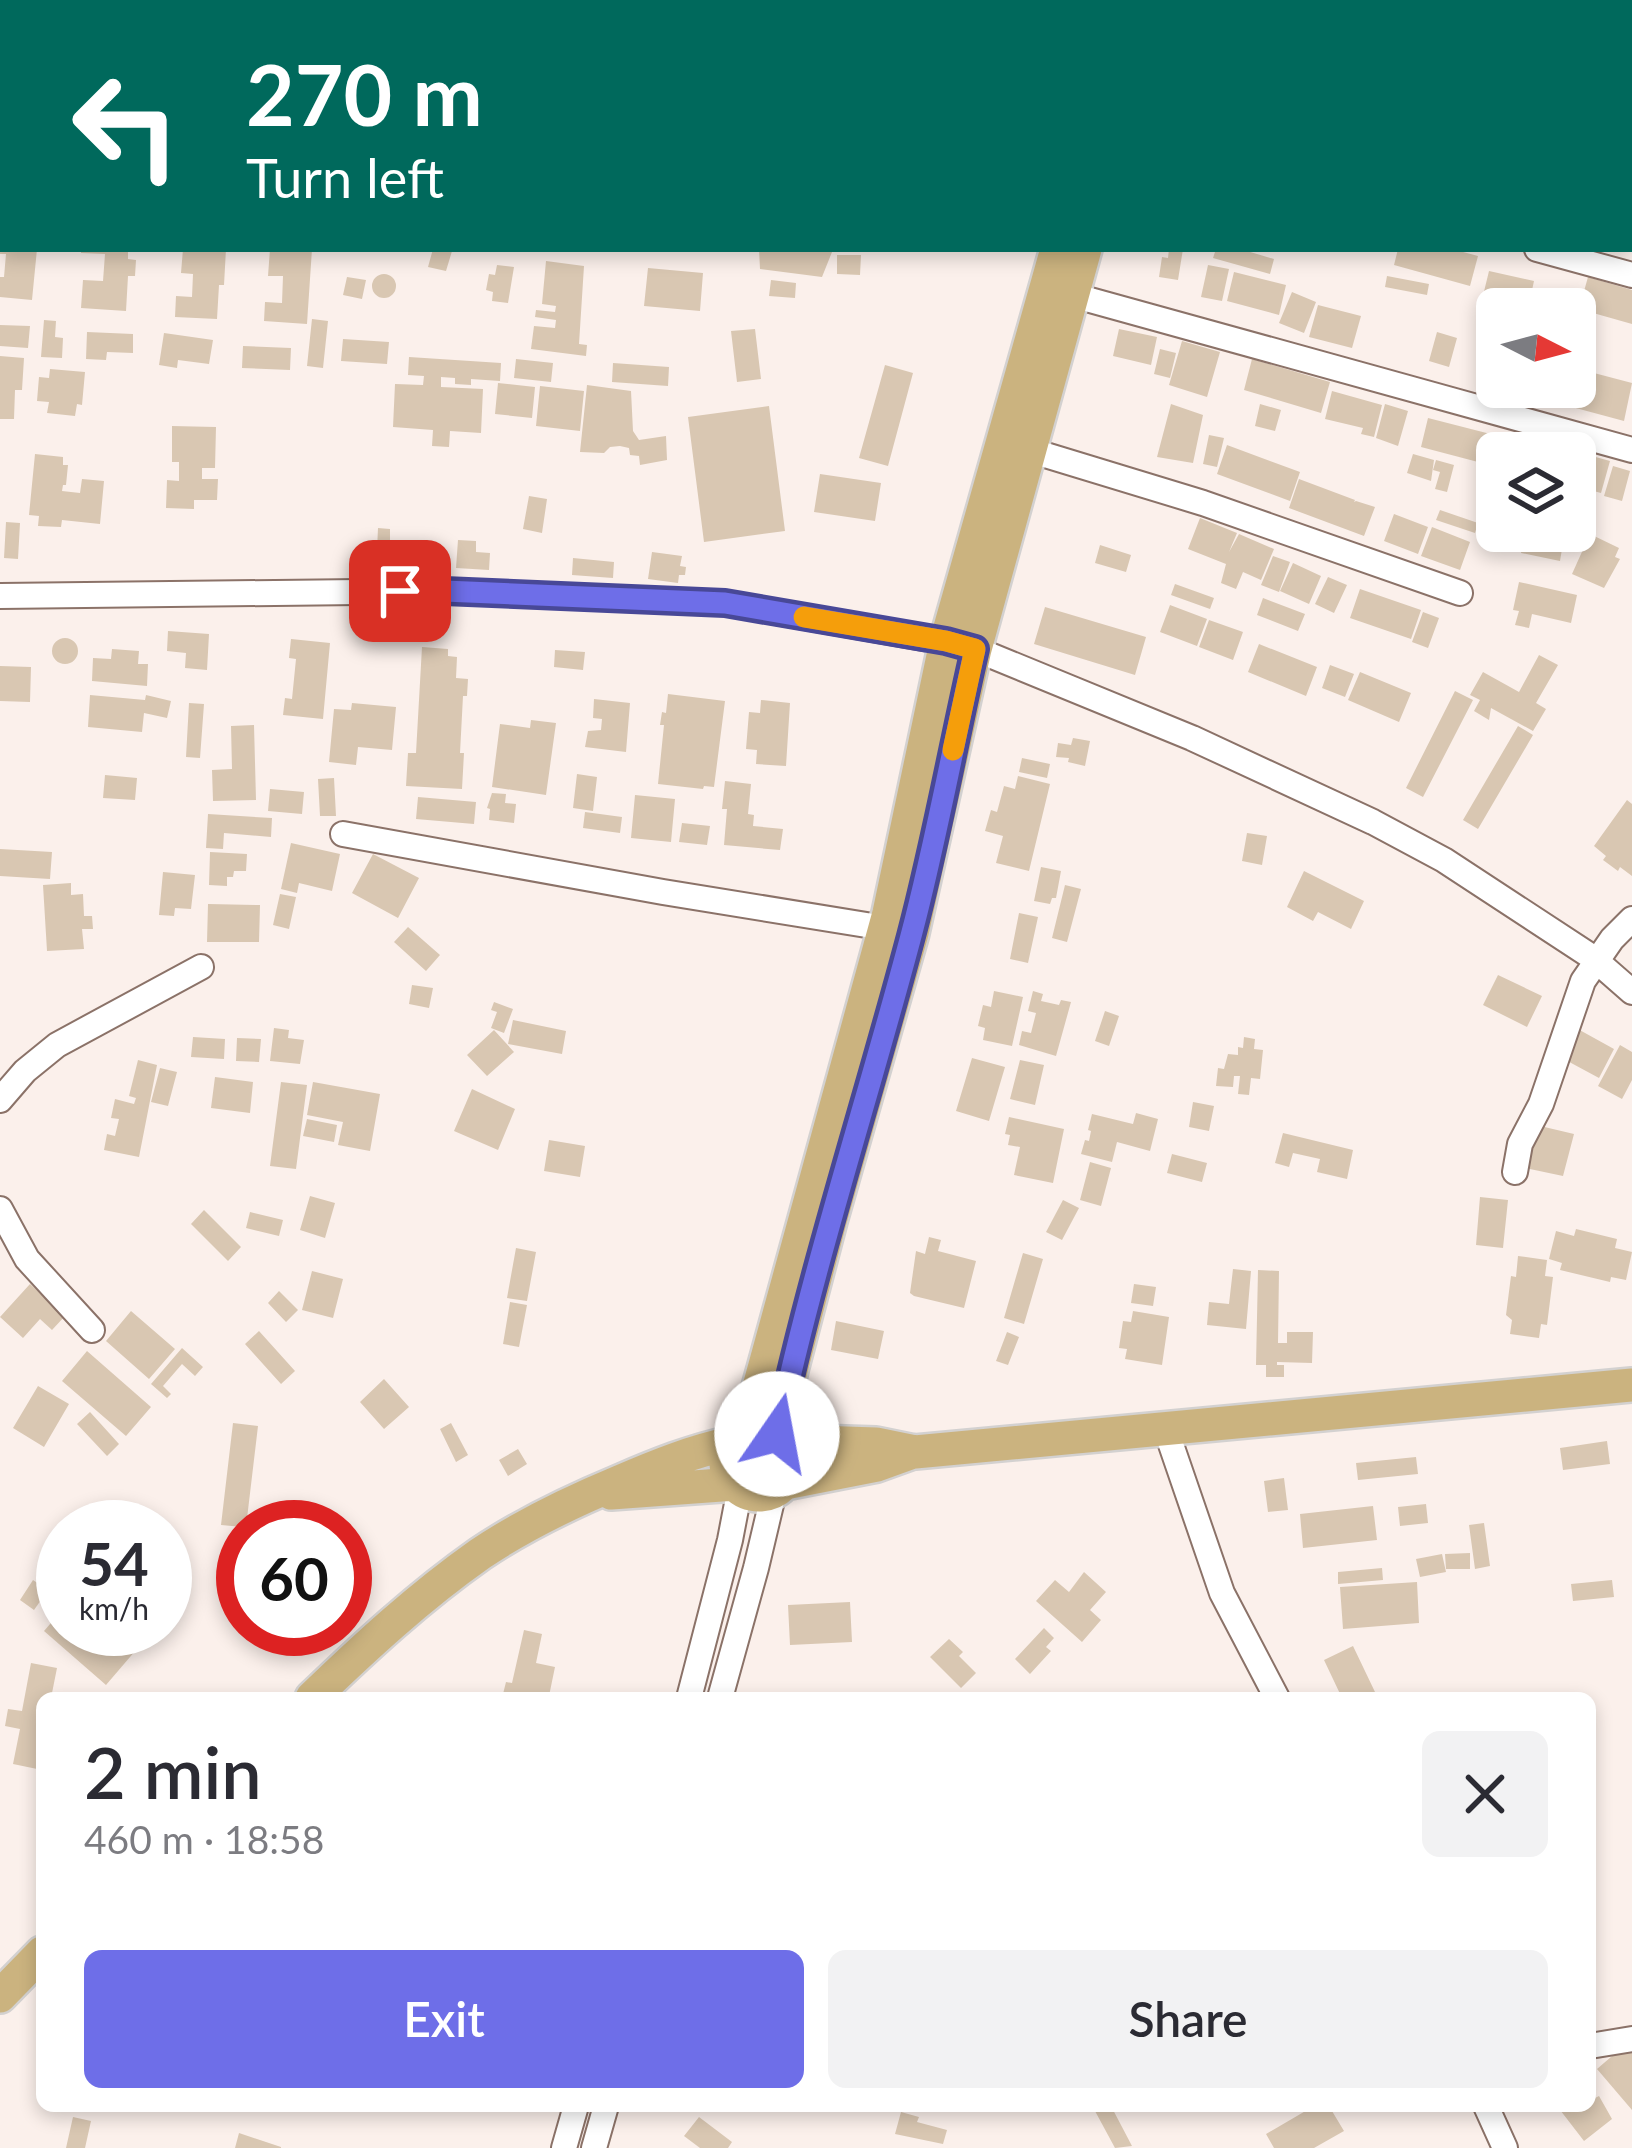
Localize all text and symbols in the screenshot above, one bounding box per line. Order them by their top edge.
text: 270 m [246,43,483,144]
icon: left [48,48,204,204]
text: Turn left [246,145,444,210]
north arrow [1476,288,1596,408]
map controls [1476,288,1596,552]
button: layers [1476,432,1596,552]
pin [349,540,451,642]
icon: arrive [367,558,433,624]
position arrow [714,1371,840,1497]
speed limit sign: 60 [216,1500,372,1656]
text: 54 [79,1527,149,1599]
text: km/h [79,1590,149,1626]
text: 2 min [84,1728,262,1814]
button: close [1422,1731,1548,1857]
text: 460 m · 18:58 [84,1816,324,1862]
button: Exit [84,1950,804,2088]
button: Share [828,1950,1548,2088]

